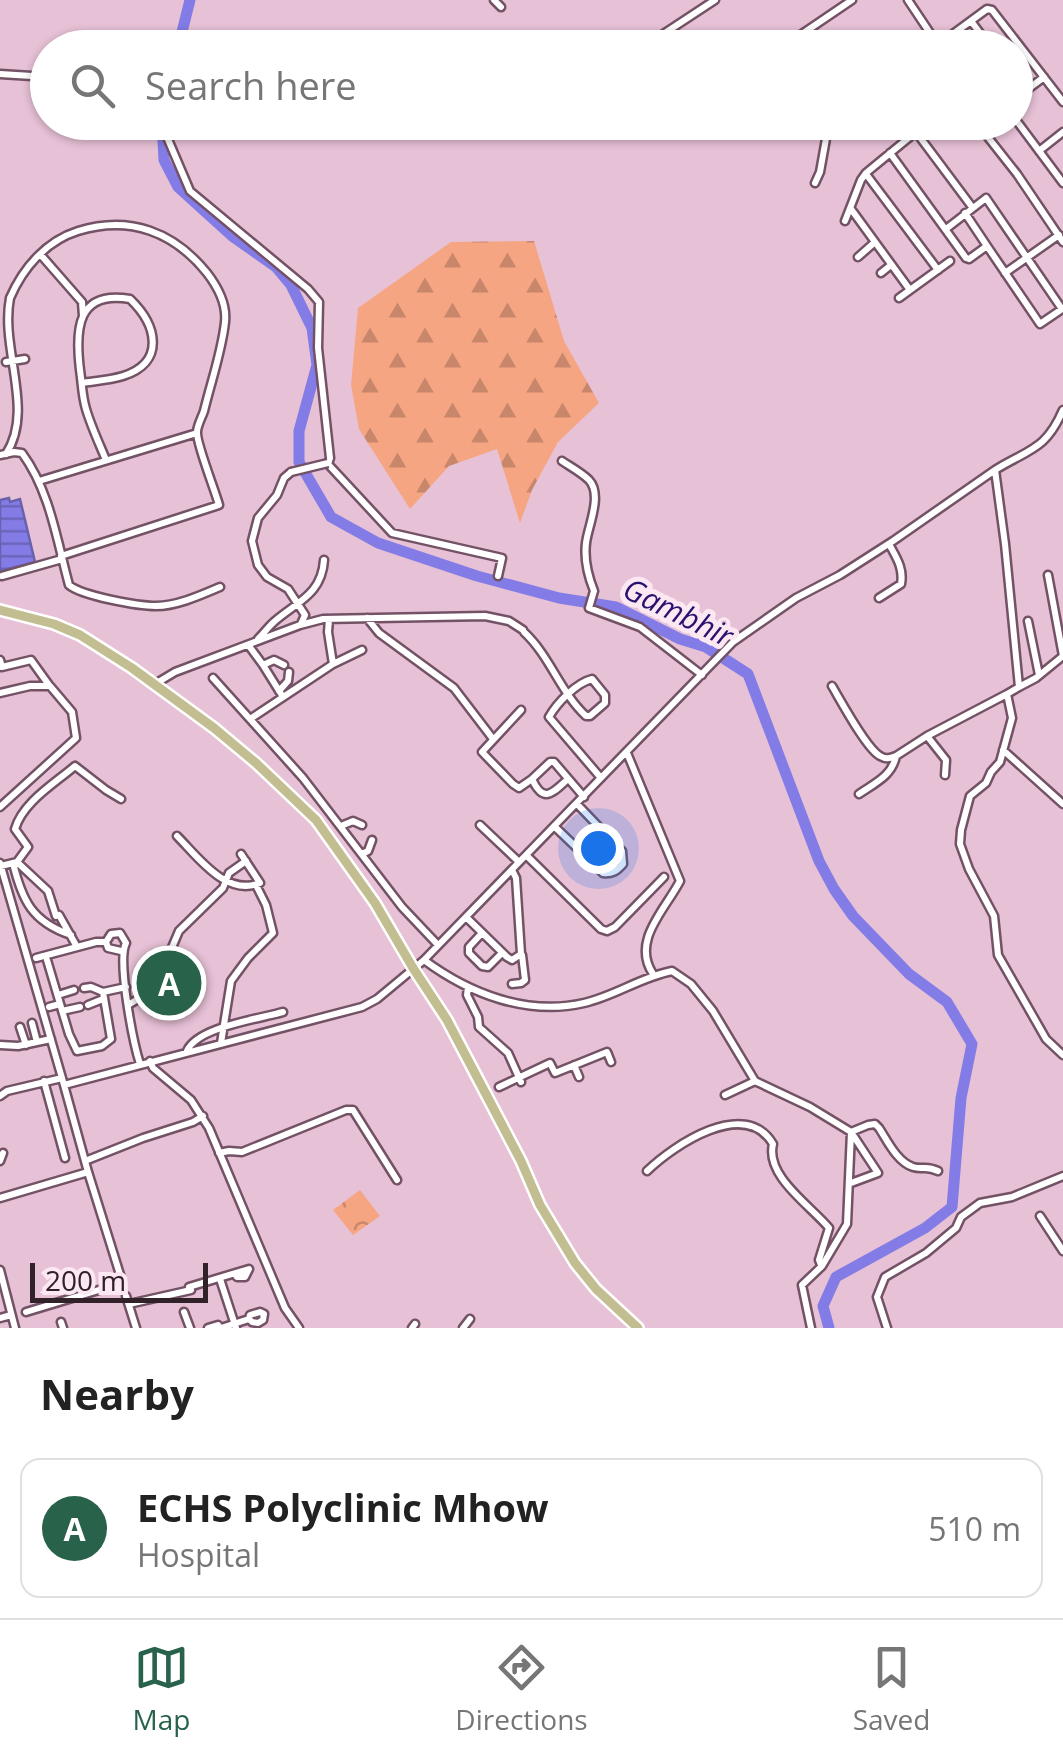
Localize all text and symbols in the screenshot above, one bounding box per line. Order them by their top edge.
search box [30,30,1033,140]
icon: search [65,58,120,113]
text: Search here [145,59,357,111]
water label: Gambhir [617,567,741,656]
your location [573,823,624,874]
pin: A [136,946,202,1020]
scale bar [30,1258,208,1302]
text: 200 m [45,1261,126,1299]
text: Nearby [40,1365,194,1422]
text: ECHS Polyclinic Mhow [137,1481,549,1533]
text: A [63,1507,86,1550]
text: 510 m [928,1507,1021,1550]
text: Hospital [137,1533,260,1576]
tab: Map [132,1640,190,1738]
tab: Directions [455,1640,588,1738]
tab: Saved [853,1640,930,1738]

